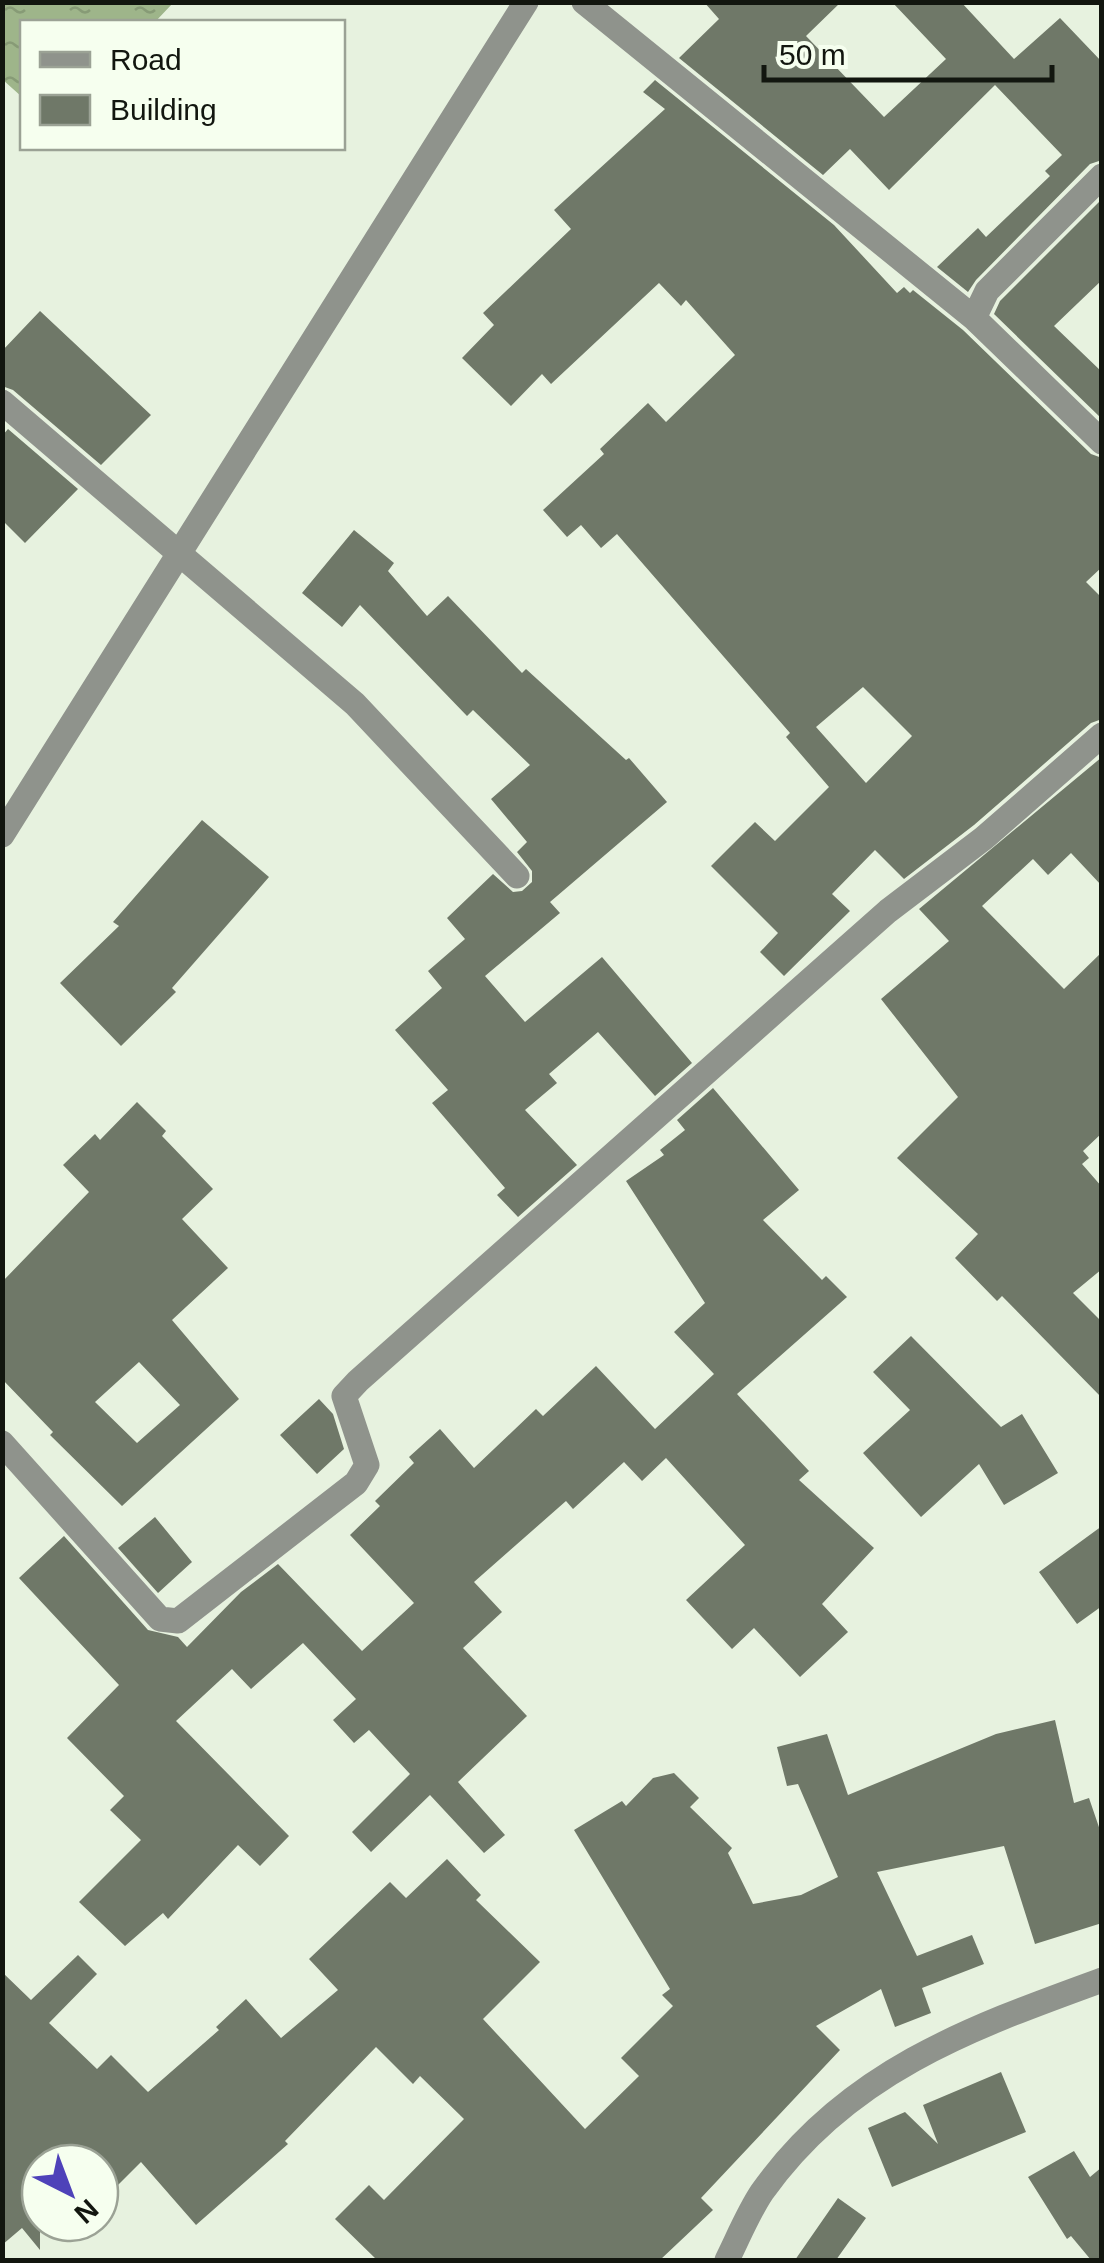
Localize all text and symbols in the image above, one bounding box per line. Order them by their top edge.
legend [20,20,345,150]
scale bar [764,20,1052,82]
text: 50 m [779,38,846,71]
text: Road [110,43,182,76]
text: Building [110,93,217,126]
north arrow [20,2143,120,2243]
text: N [69,2193,104,2229]

